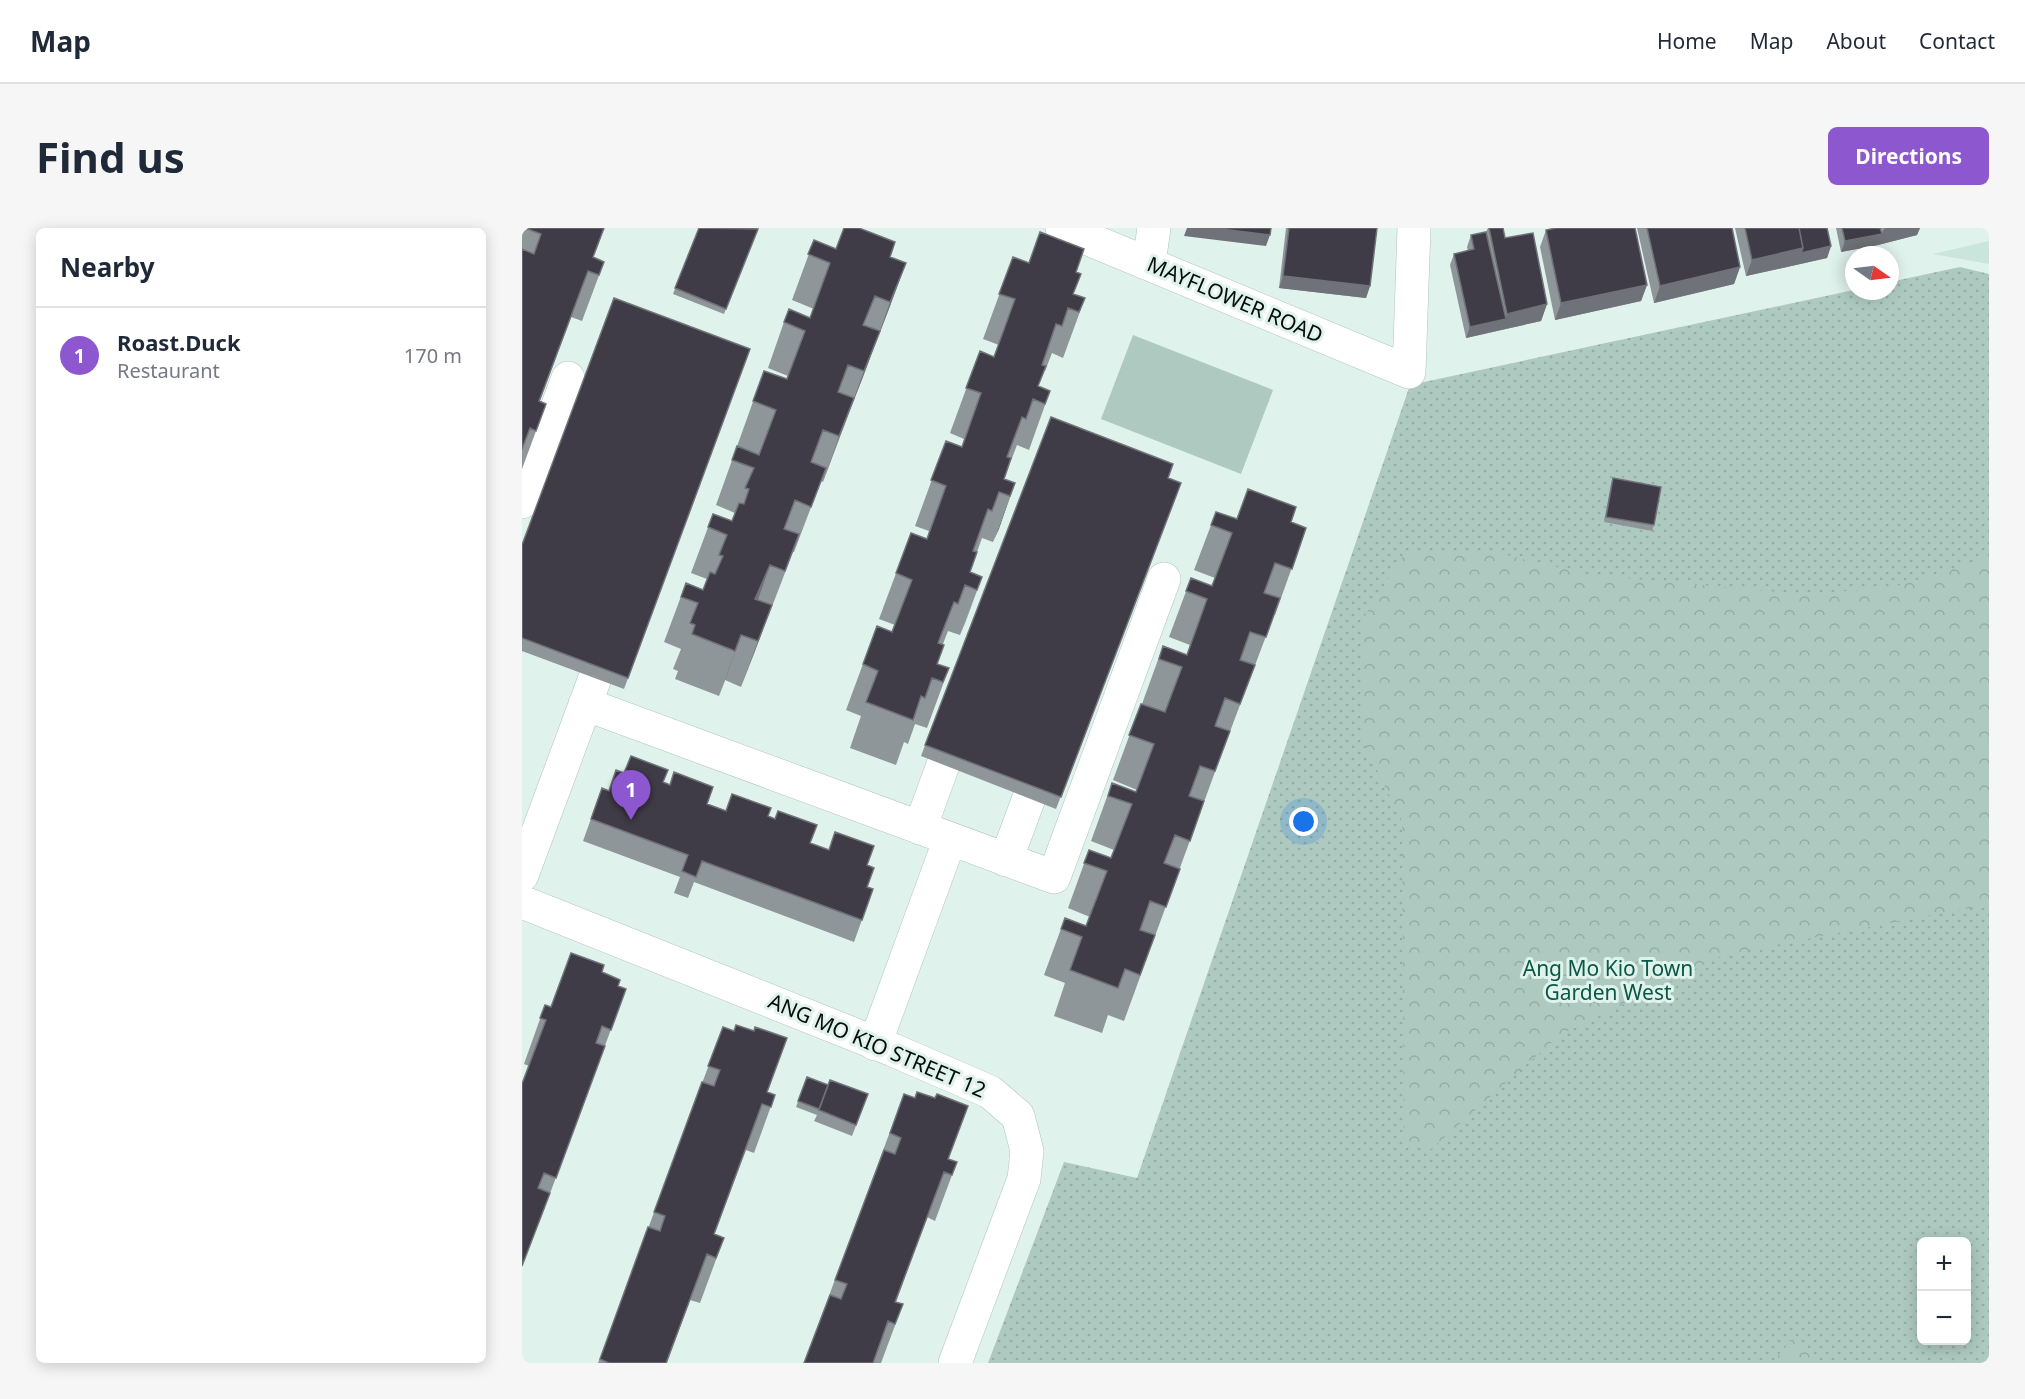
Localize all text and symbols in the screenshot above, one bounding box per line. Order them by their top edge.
text: Map [30,22,91,60]
text: Home [1657,27,1717,55]
text: Map [1750,27,1793,55]
text: About [1826,27,1886,55]
text: Contact [1919,27,1995,55]
button: Directions [1828,127,1989,185]
text: Find us [36,128,185,185]
north arrow [1845,246,1899,300]
text: Nearby [60,249,155,285]
street label: MAYFLOWER ROAD [1143,249,1328,349]
text: Roast.Duck [117,327,241,357]
text: 1 [74,342,85,369]
text: 170 m [404,342,462,369]
text: Restaurant [117,357,220,384]
pin: 1 [612,770,650,820]
your location [1289,807,1318,836]
park label: Ang Mo Kio Town Garden West [1523,954,1693,1006]
street label: ANG MO KIO STREET 12 [764,987,990,1104]
map controls [1917,1237,1971,1345]
button: + [1917,1237,1971,1291]
button: − [1917,1291,1971,1345]

